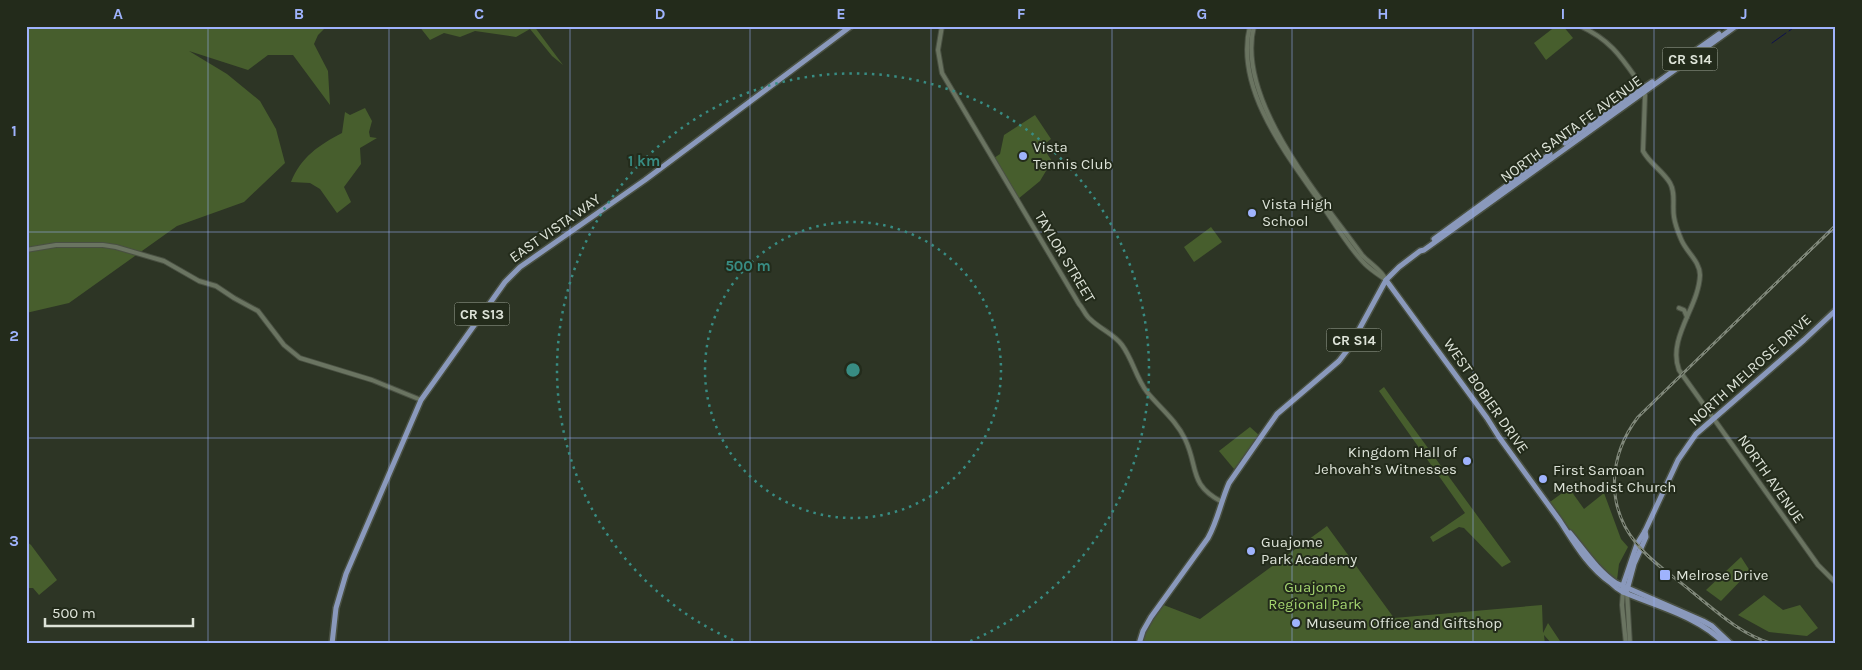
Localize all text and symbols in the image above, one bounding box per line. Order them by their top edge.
text: A [113,4,123,23]
text: B [294,4,304,23]
text: C [474,4,484,23]
text: D [655,4,666,23]
text: E [836,4,846,23]
text: F [1017,4,1026,23]
text: G [1197,4,1207,23]
text: H [1377,4,1389,23]
text: I [1561,4,1565,23]
text: J [1740,4,1748,23]
road number: CR S14 [1662,48,1718,70]
street label: NORTH SANTA FE AVENUE [1497,72,1645,186]
text: 1 [11,121,17,140]
place label: Vista Tennis Club [1033,138,1112,173]
marker: Vista Tennis Club [1017,150,1029,162]
text: 1 km [628,152,660,170]
street label: EAST VISTA WAY [506,189,605,266]
place label: Vista High School [1262,195,1332,230]
marker: Vista High School [1246,207,1258,219]
street label: TAYLOR STREET [1031,208,1099,306]
text: 500 m [725,257,771,275]
road number: CR S13 [454,302,510,326]
street label: NORTH MELROSE DRIVE [1685,310,1815,430]
text: 2 [9,326,19,345]
road number: CR S14 [1326,328,1382,352]
street label: WEST BOBIER DRIVE [1440,335,1532,457]
centre of rings [844,361,862,379]
street label: NORTH AVENUE [1734,431,1808,527]
place label: Kingdom Hall of Jehovah’s Witnesses [1315,443,1458,478]
marker: Kingdom Hall of Jehovah’s Witnesses [1461,455,1473,467]
place label: First Samoan Methodist Church [1553,461,1676,496]
marker: First Samoan Methodist Church [1537,473,1549,485]
text: 3 [9,531,19,550]
place label: Guajome Park Academy [1261,533,1357,568]
marker: Guajome Park Academy [1245,545,1257,557]
place label: Melrose Drive [1676,566,1768,584]
marker: Melrose Drive [1658,568,1672,582]
park label: Guajome Regional Park [1268,578,1362,613]
scale bar [45,595,192,627]
text: 500 m [52,604,96,622]
place label: Museum Office and Giftshop [1306,614,1502,632]
marker: Museum Office and Giftshop [1290,617,1302,629]

